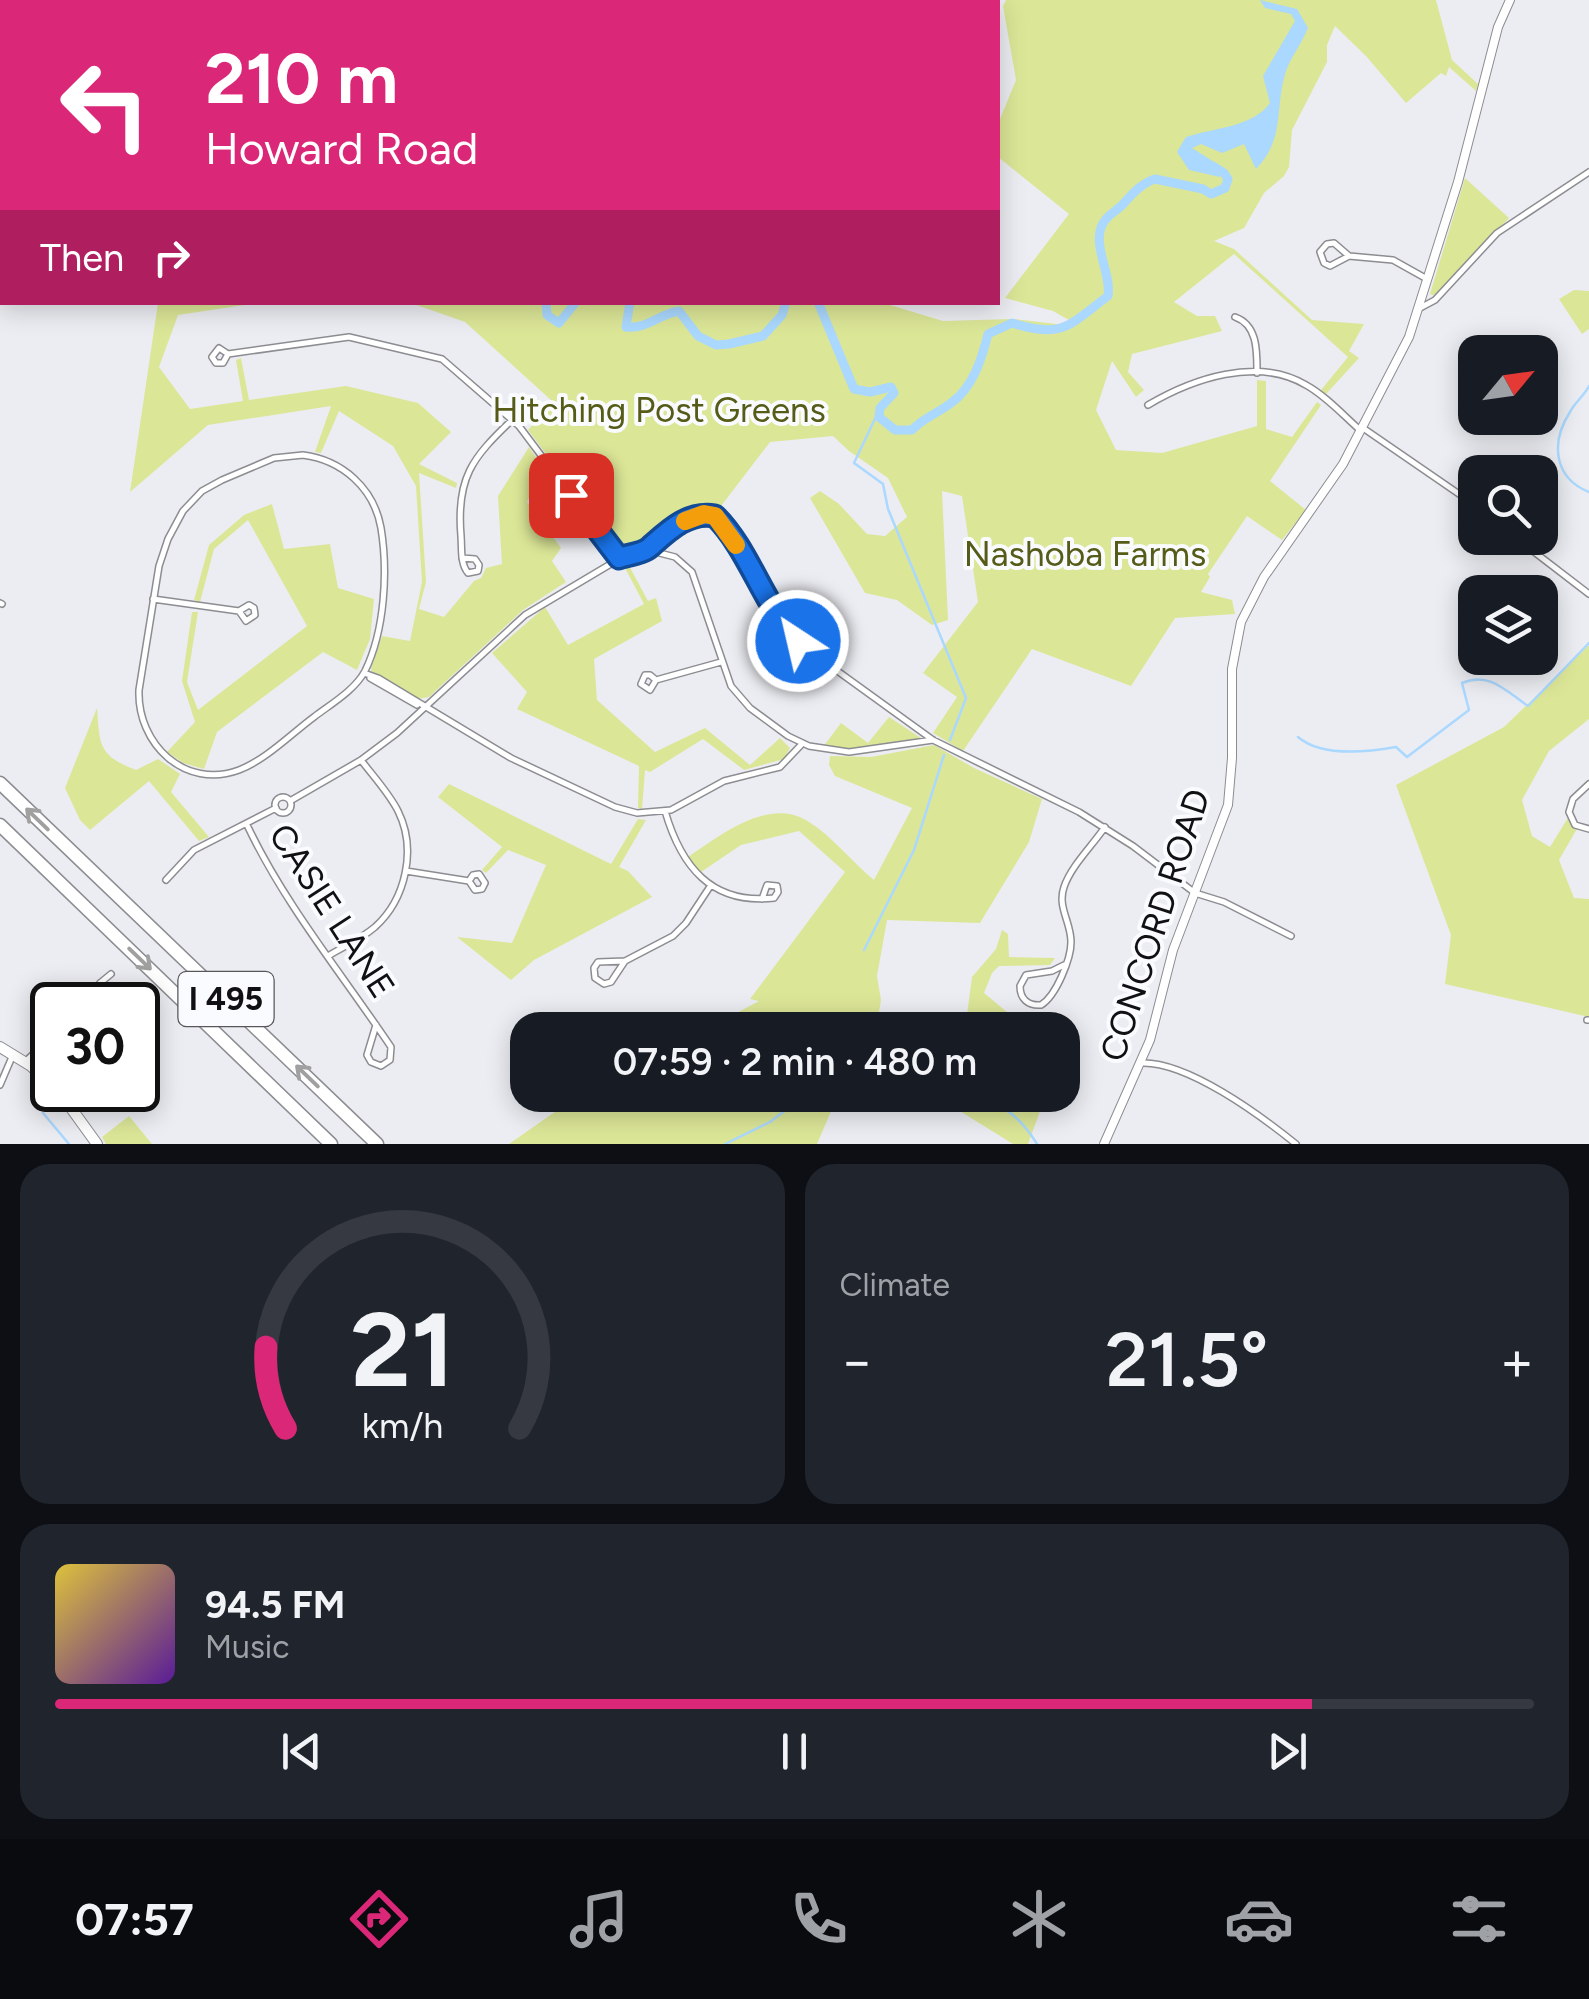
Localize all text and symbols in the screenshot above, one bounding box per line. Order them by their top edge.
text: 210 m [205,36,398,121]
icon: left [40,40,170,170]
text: Howard Road [205,121,478,175]
icon: right [144,230,199,285]
text: Then [40,235,124,281]
north arrow [1458,335,1558,435]
map controls [1458,335,1558,675]
park label: Hitching Post Greens [492,389,826,431]
pin [529,453,614,538]
button: search [1458,455,1558,555]
icon: arrive [544,468,599,523]
park label: Nashoba Farms [964,533,1206,575]
button: layers [1458,575,1558,675]
position arrow [746,589,850,693]
street label: CONCORD ROAD [1091,784,1219,1066]
one-way arrow [25,807,50,831]
street label: CASIE LANE [260,816,404,1006]
one-way arrow [127,947,151,971]
road number: I 495 [178,972,274,1026]
speed limit sign: 30 [30,982,160,1112]
text: 07:59 · 2 min · 480 m [613,1039,977,1085]
one-way arrow [295,1065,320,1088]
text: Climate [840,1266,950,1304]
text: 21 [350,1287,454,1412]
text: 21.5° [1105,1315,1268,1405]
text: − [840,1328,874,1394]
text: + [1500,1328,1534,1394]
text: km/h [361,1404,443,1447]
text: 94.5 FM [205,1582,345,1628]
text: Music [205,1628,290,1666]
icon: previous [274,1724,329,1779]
icon: pause [767,1724,822,1779]
icon: next [1260,1724,1315,1779]
icon: directions [344,1884,414,1954]
icon: music [564,1884,634,1954]
icon: phone [784,1884,854,1954]
icon: climate [1004,1884,1074,1954]
icon: car [1224,1884,1294,1954]
icon: filters [1444,1884,1514,1954]
text: 07:57 [75,1892,194,1946]

